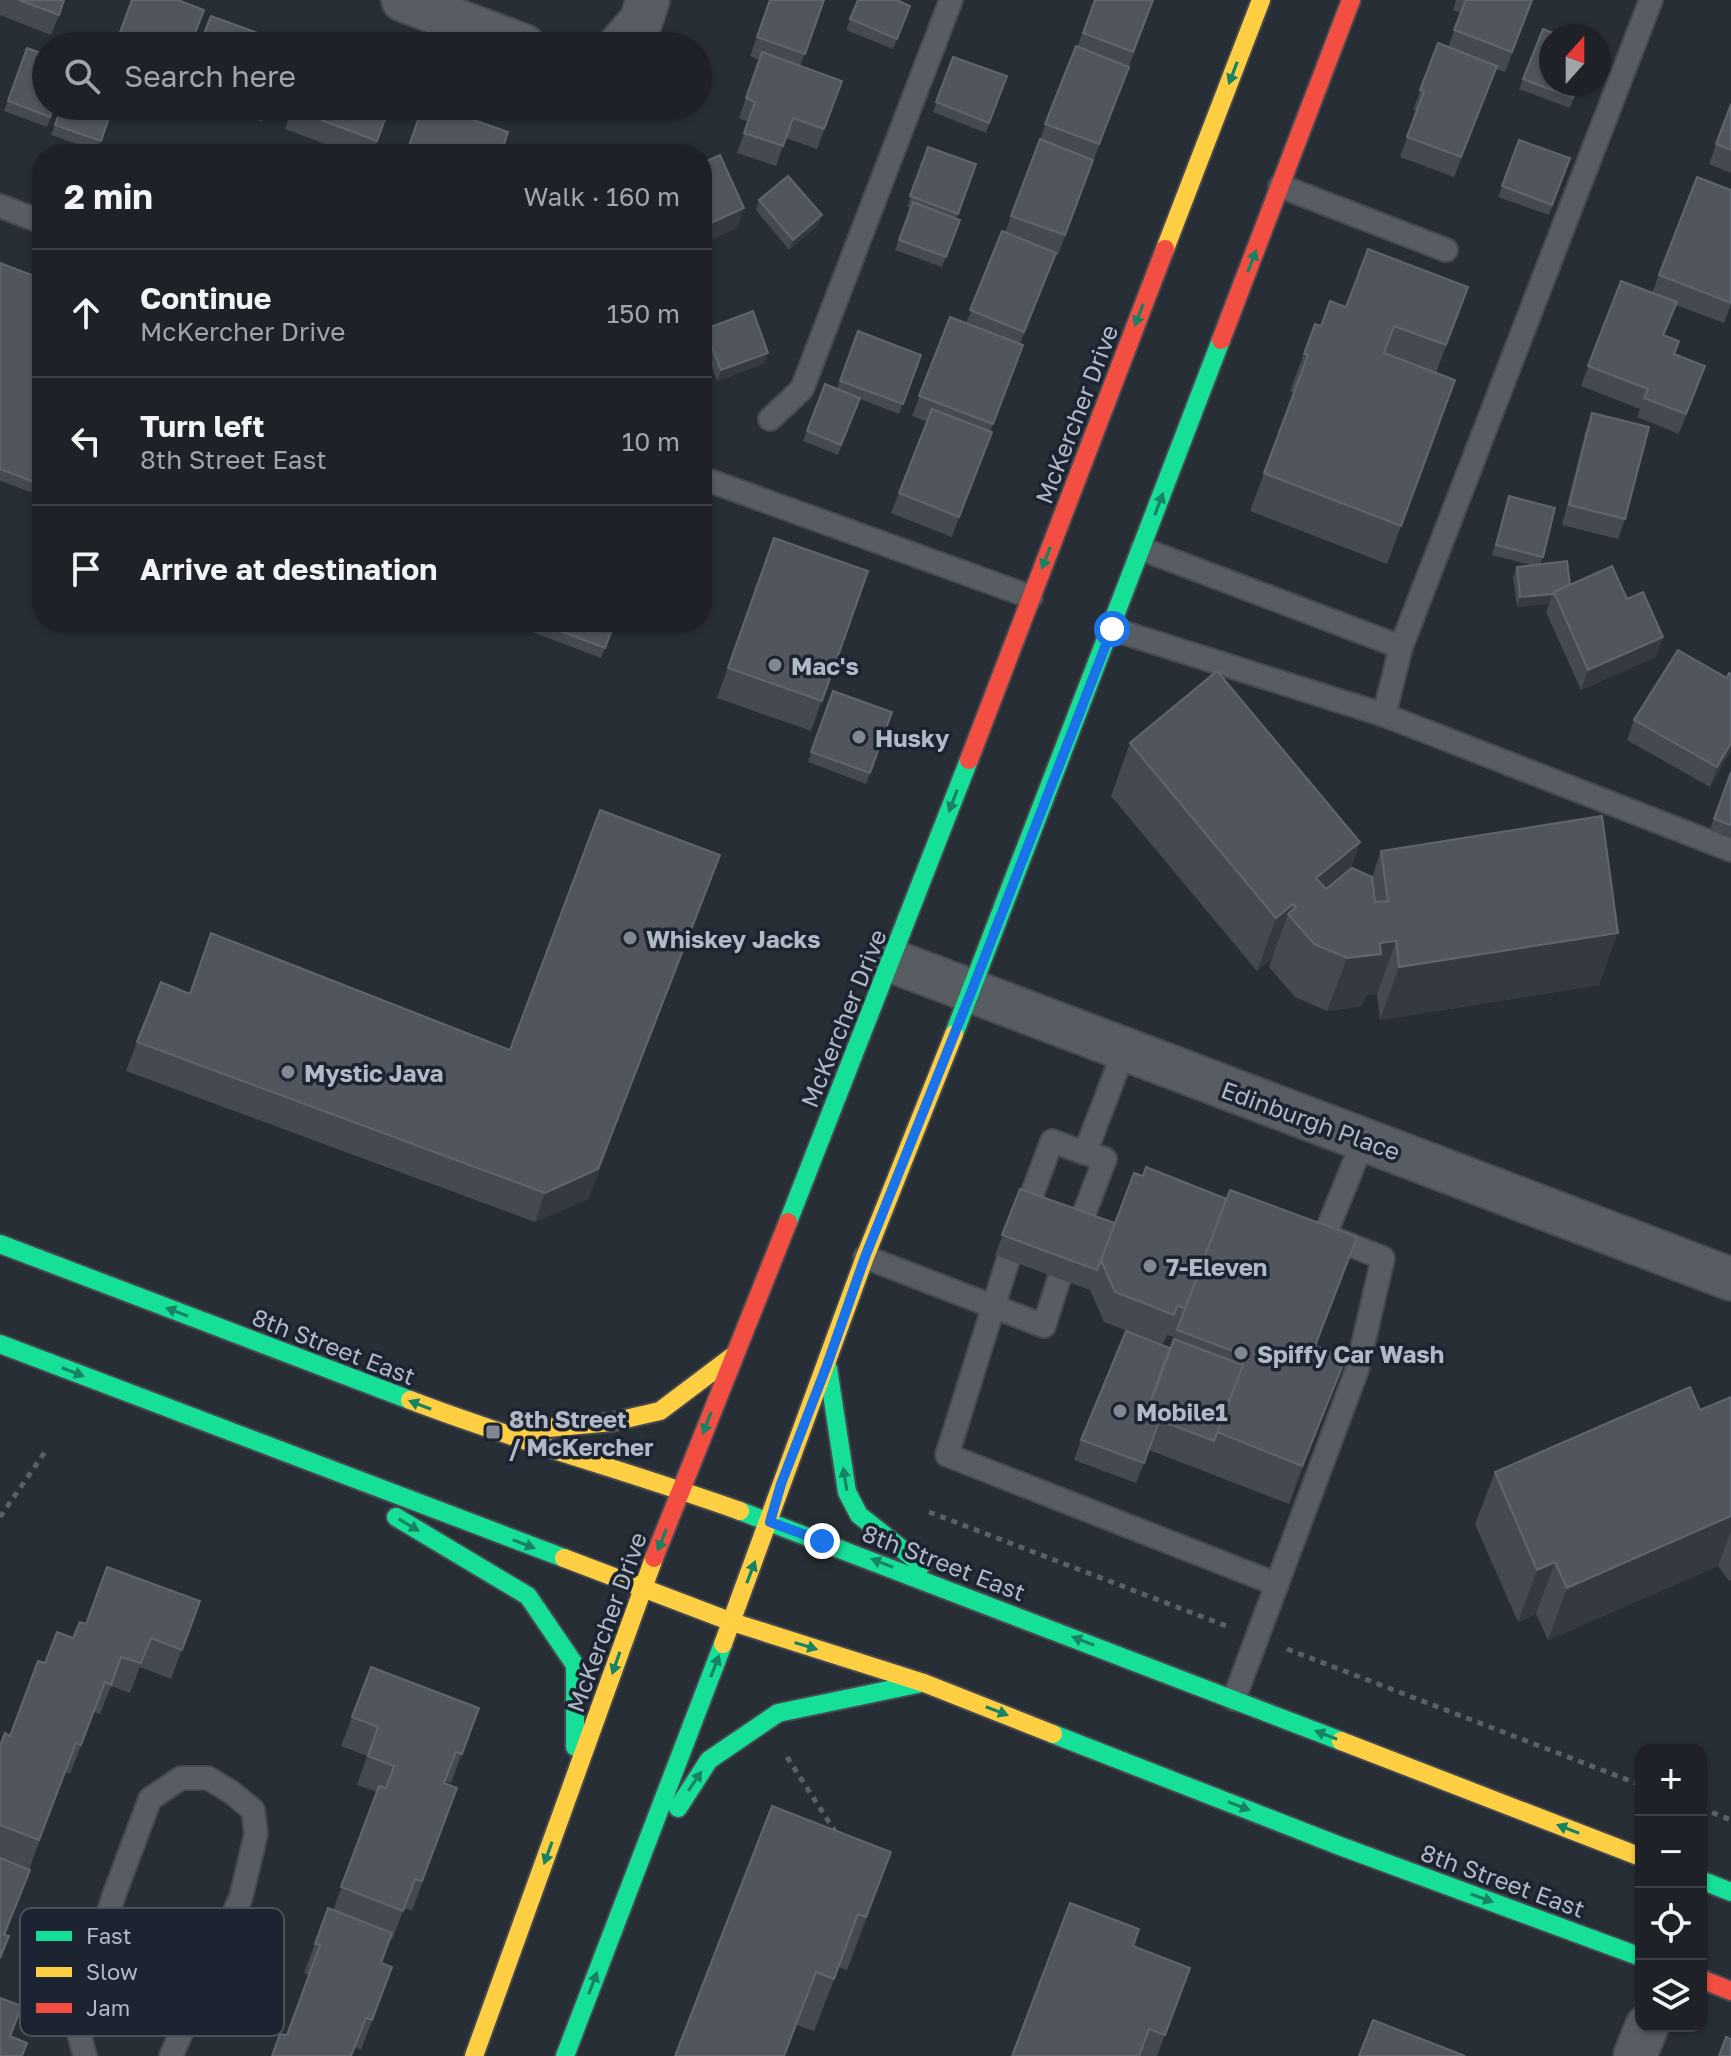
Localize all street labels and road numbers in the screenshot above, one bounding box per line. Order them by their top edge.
street label: McKercher Drive [1029,320,1123,508]
street label: McKercher Drive [794,925,892,1111]
street label: Edinburgh Place [1218,1074,1404,1166]
street label: 8th Street East [248,1302,420,1390]
street label: 8th Street East [858,1518,1030,1606]
street label: McKercher Drive [560,1528,652,1716]
street label: 8th Street East [1417,1837,1589,1923]

